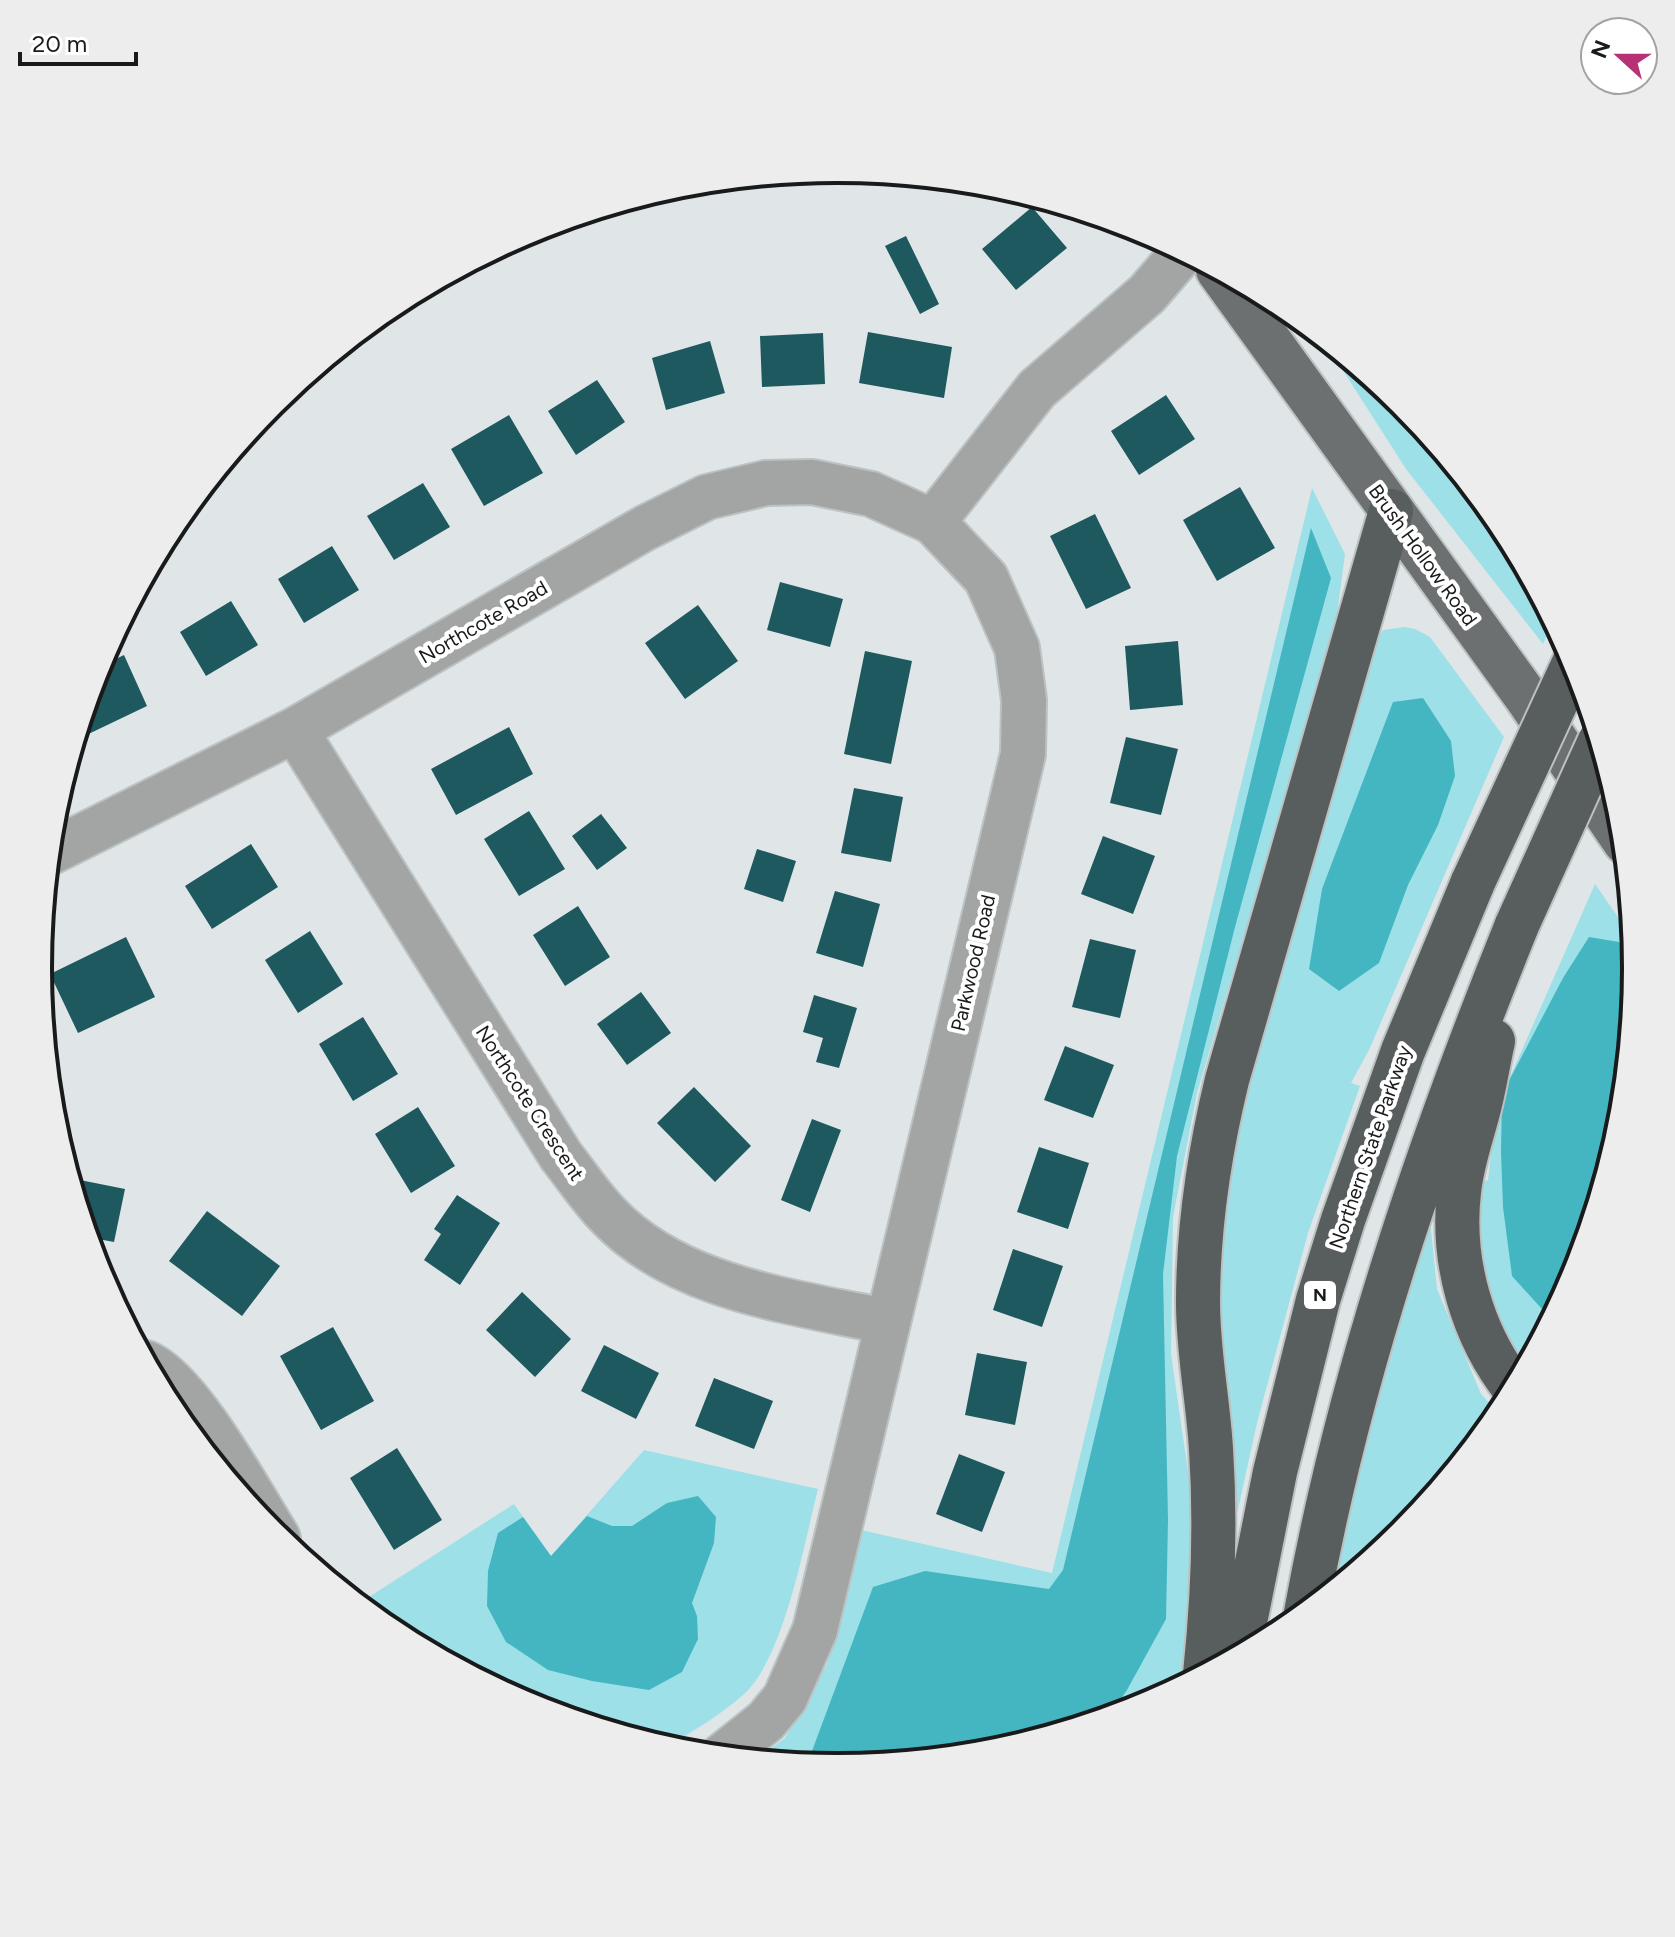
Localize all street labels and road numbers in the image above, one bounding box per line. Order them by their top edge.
street label: Brush Hollow Road [1364,480,1482,630]
street label: Northcote Road [414,576,552,668]
street label: Parkwood Road [946,892,1000,1034]
street label: Northcote Crescent [471,1021,589,1185]
street label: Northern State Parkway [1324,1042,1416,1252]
road number: N [1304,1281,1336,1309]

